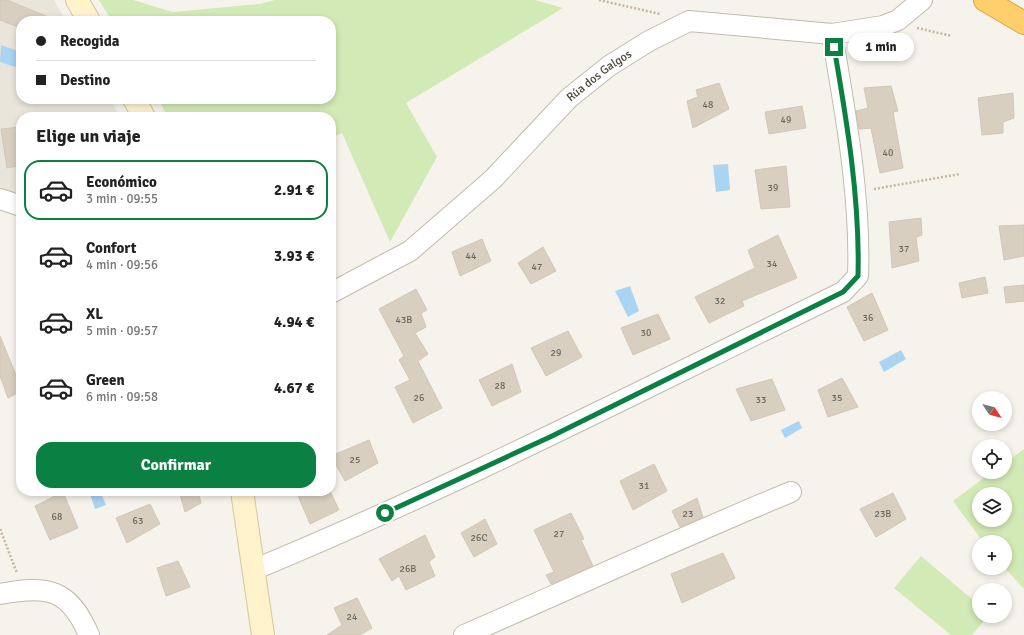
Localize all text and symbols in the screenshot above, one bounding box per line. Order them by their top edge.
text: Recogida [60,32,120,50]
callout: 1 min [848,33,914,61]
route end [825,38,843,56]
text: 1 min [865,39,897,55]
street label: Rúa dos Galgos [563,46,634,105]
text: Destino [60,71,110,89]
house number: 48 [703,99,713,111]
house number: 49 [781,114,791,126]
text: Elige un viaje [36,125,141,147]
house number: 40 [883,147,893,159]
icon: car [38,172,74,208]
text: Económico [86,173,157,191]
text: 2.91 € [274,181,314,199]
house number: 39 [768,182,778,194]
text: 3 min · 09:55 [86,191,158,207]
icon: car [38,238,74,274]
text: Confort [86,239,136,257]
house number: 37 [899,243,909,255]
text: 3.93 € [274,247,314,265]
house number: 44 [466,250,477,262]
text: 4 min · 09:56 [86,257,158,273]
house number: 34 [767,258,778,270]
house number: 47 [532,261,542,273]
house number: 32 [715,295,725,307]
icon: car [38,304,74,340]
text: XL [86,305,103,323]
house number: 36 [863,312,873,324]
text: 4.94 € [274,313,314,331]
house number: 43B [396,314,412,326]
text: 5 min · 09:57 [86,323,158,339]
house number: 30 [641,327,651,339]
house number: 29 [551,347,561,359]
icon: car [38,370,74,406]
text: Green [86,371,125,389]
text: 4.67 € [274,379,314,397]
house number: 28 [495,380,505,392]
text: 6 min · 09:58 [86,389,158,405]
north arrow [972,391,1012,431]
map controls [972,391,1012,623]
house number: 26 [414,392,424,404]
house number: 35 [832,392,842,404]
house number: 33 [756,394,766,406]
button: locate [972,439,1012,479]
button: Confirmar [36,442,316,488]
house number: 25 [350,454,360,466]
house number: 31 [639,480,649,492]
button: layers [972,487,1012,527]
route start [376,504,394,522]
house number: 23 [683,508,693,520]
house number: 23B [875,508,891,520]
house number: 68 [52,511,62,523]
house number: 63 [133,515,143,527]
house number: 27 [554,528,564,540]
house number: 26C [471,532,487,544]
button: + [972,535,1012,575]
house number: 26B [400,563,416,575]
button: − [972,583,1012,623]
house number: 24 [347,611,358,623]

